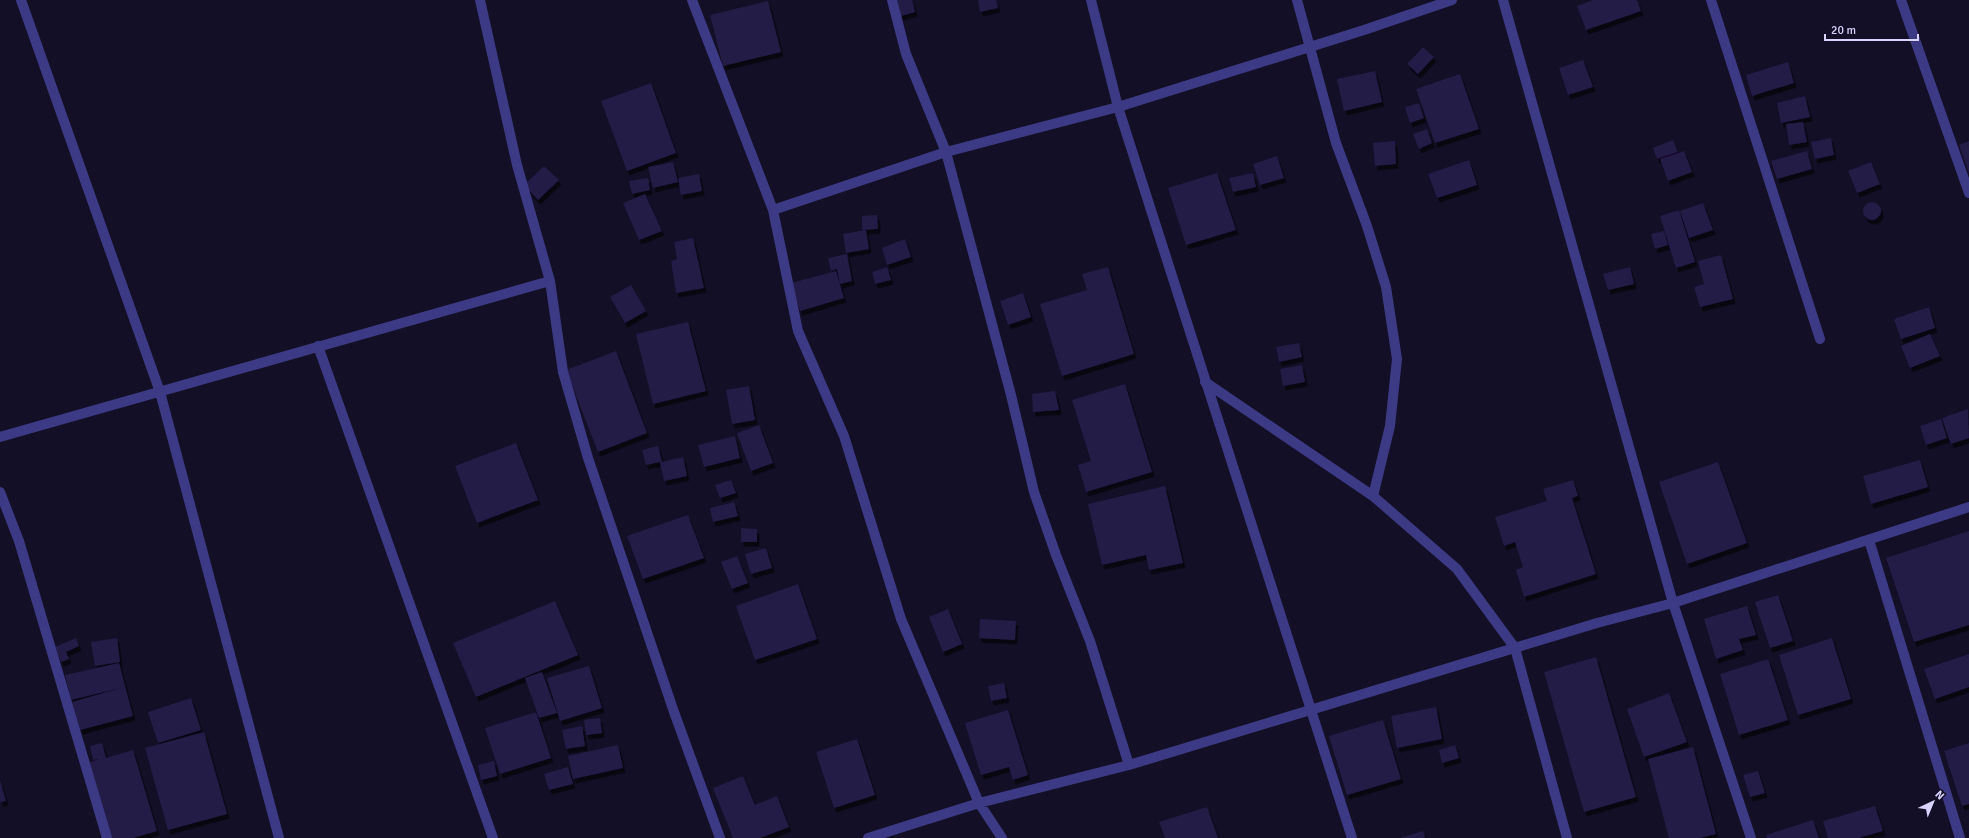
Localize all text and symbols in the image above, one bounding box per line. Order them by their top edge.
scale bar [1825,16,1918,42]
text: 20 m [1831,23,1856,38]
north arrow [1913,782,1953,822]
text: N [1932,788,1947,803]

